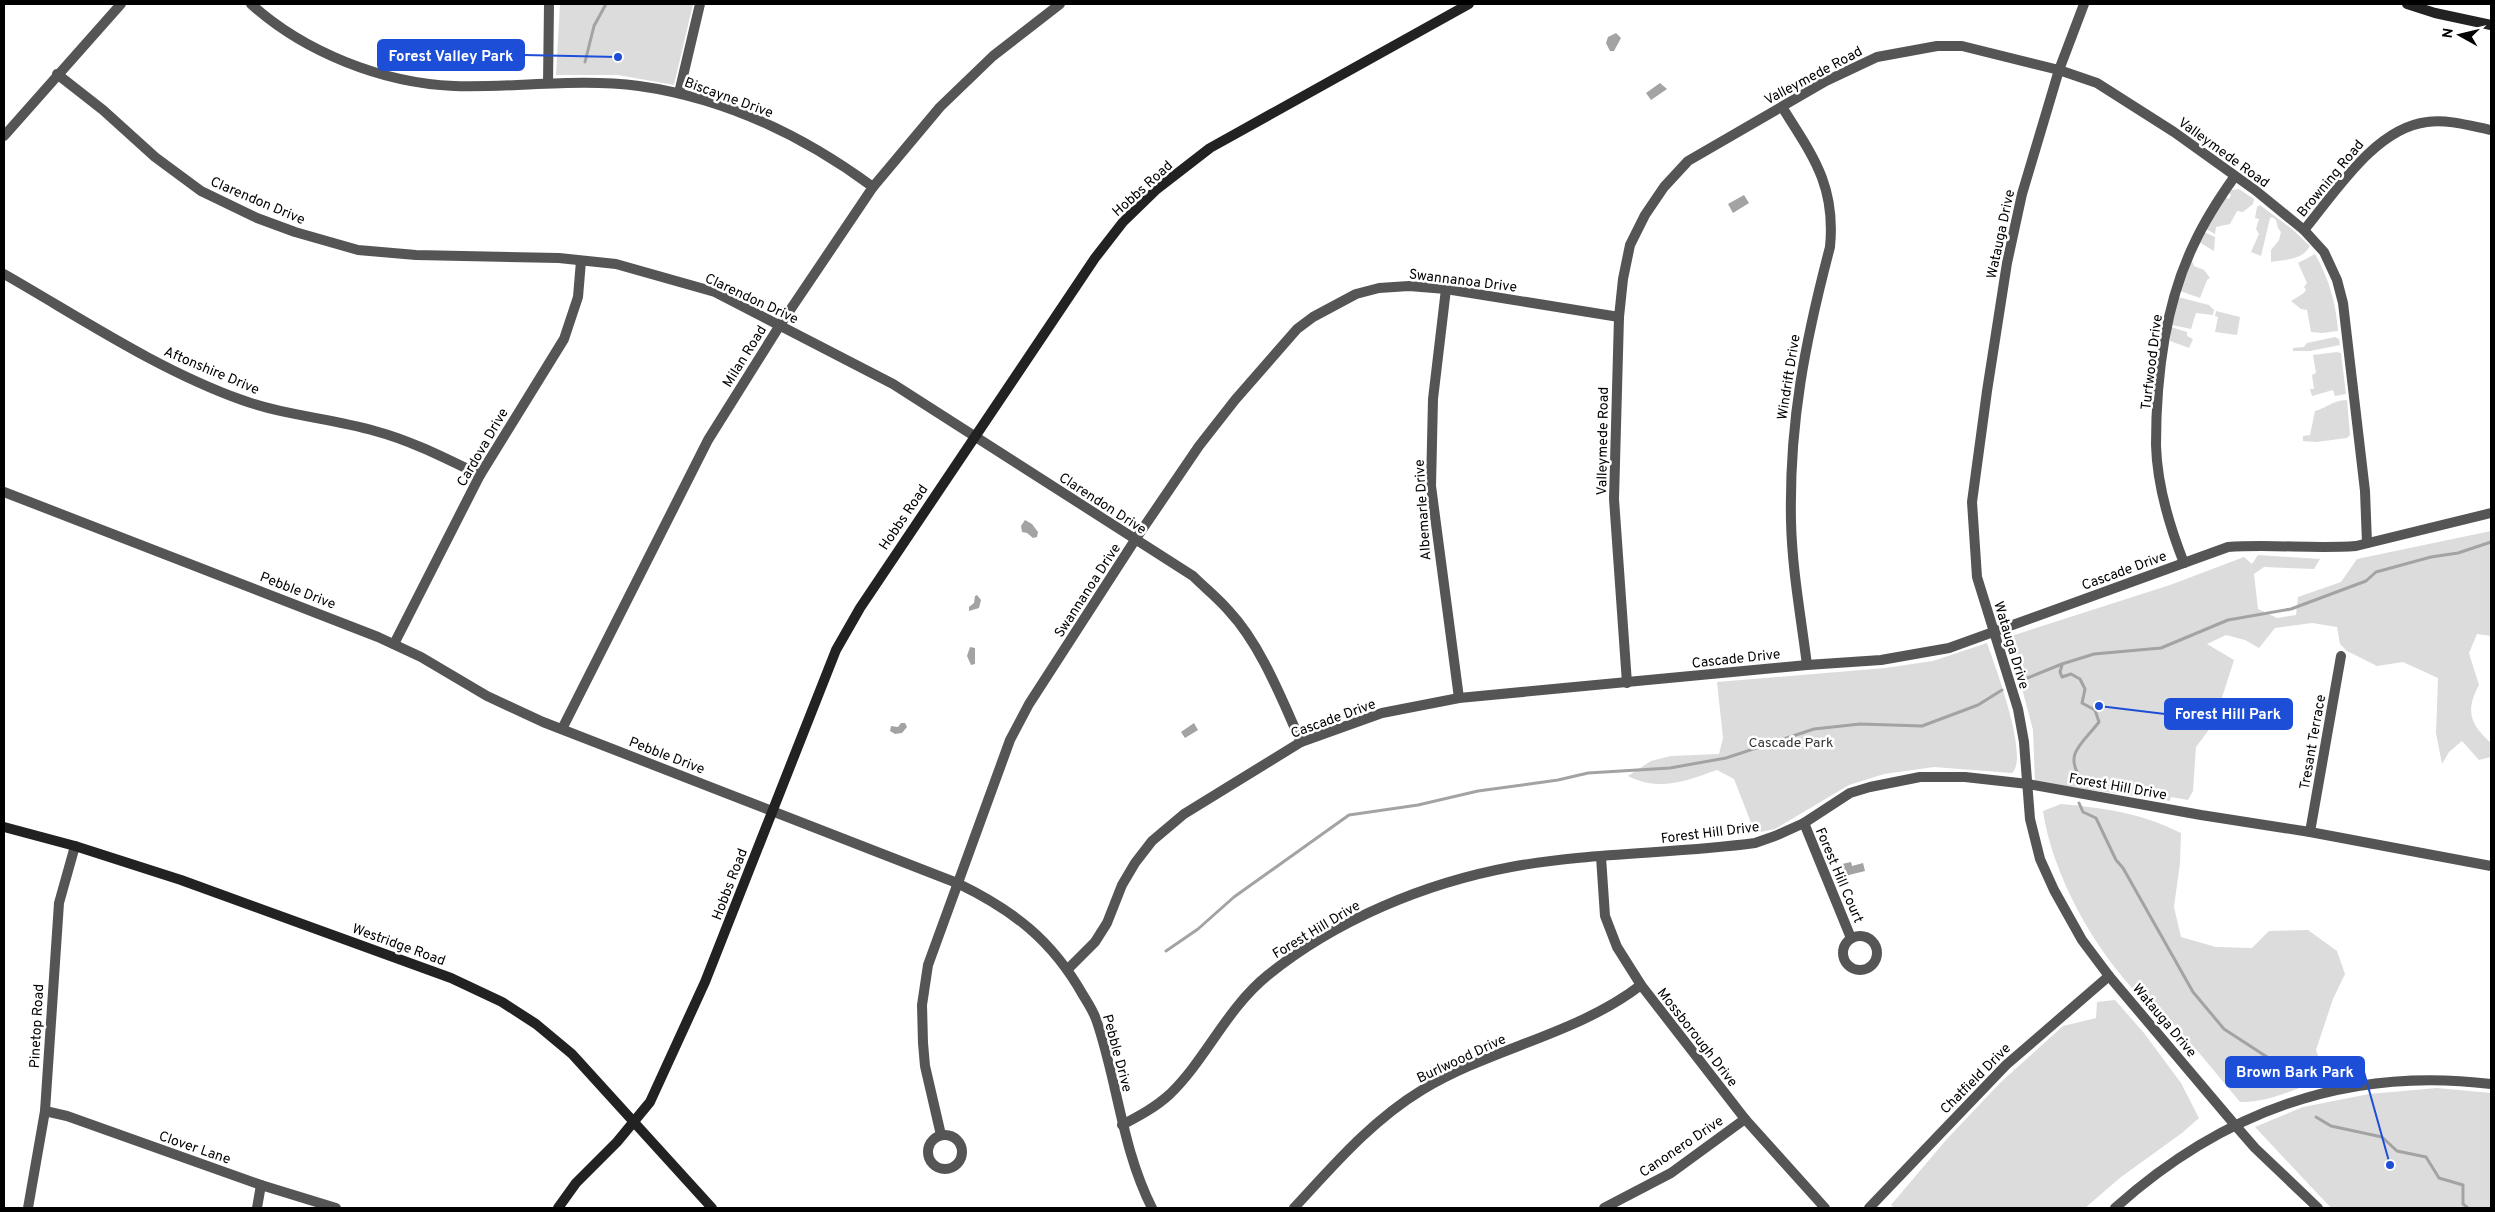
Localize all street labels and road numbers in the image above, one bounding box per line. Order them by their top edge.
street label: Valleymede Road [1762,43,1866,109]
street label: Biscayne Drive [682,75,775,122]
street label: Valleymede Road [2174,114,2272,192]
street label: Browning Road [2294,137,2368,221]
street label: Hobbs Road [1109,158,1177,221]
street label: Clarendon Drive [208,174,307,229]
street label: Watauga Drive [1984,188,2019,280]
street label: Swannanoa Drive [1408,266,1518,297]
street label: Clarendon Drive [702,270,801,328]
street label: Turfwood Drive [2138,313,2167,411]
street label: Milan Road [720,323,771,391]
street label: Windrift Drive [1774,333,1805,421]
street label: Aftonshire Drive [161,344,262,399]
street label: Valleymede Road [1594,387,1613,495]
street label: Cardova Drive [454,405,513,490]
street label: Albemarle Drive [1411,459,1436,561]
street label: Clarendon Drive [1055,470,1149,539]
street label: Hobbs Road [876,482,932,554]
street label: Swannanoa Drive [1052,541,1125,641]
street label: Cascade Drive [2080,548,2169,595]
street label: Pebble Drive [257,569,338,614]
street label: Watauga Drive [1989,600,2032,691]
street label: Cascade Drive [1691,646,1781,673]
street label: Tresant Terrace [2297,693,2330,791]
street label: Cascade Drive [1289,696,1378,743]
street label: Pebble Drive [626,734,707,779]
street label: Forest Hill Drive [2067,770,2168,804]
street label: Forest Hill Drive [1660,819,1760,848]
street label: Forest Hill Court [1811,825,1866,926]
street label: Hobbs Road [709,846,752,923]
street label: Forest Hill Drive [1270,897,1364,963]
street label: Westridge Road [350,921,447,970]
street label: Watauga Drive [2128,981,2200,1061]
street label: Pinetop Road [27,984,48,1069]
street label: Mossborough Drive [1653,985,1741,1091]
street label: Pebble Drive [1098,1013,1135,1094]
street label: Burlwood Drive [1414,1031,1509,1087]
street label: Chatfield Drive [1937,1040,2015,1118]
street label: Canonero Drive [1637,1113,1727,1182]
street label: Clover Lane [156,1128,233,1169]

